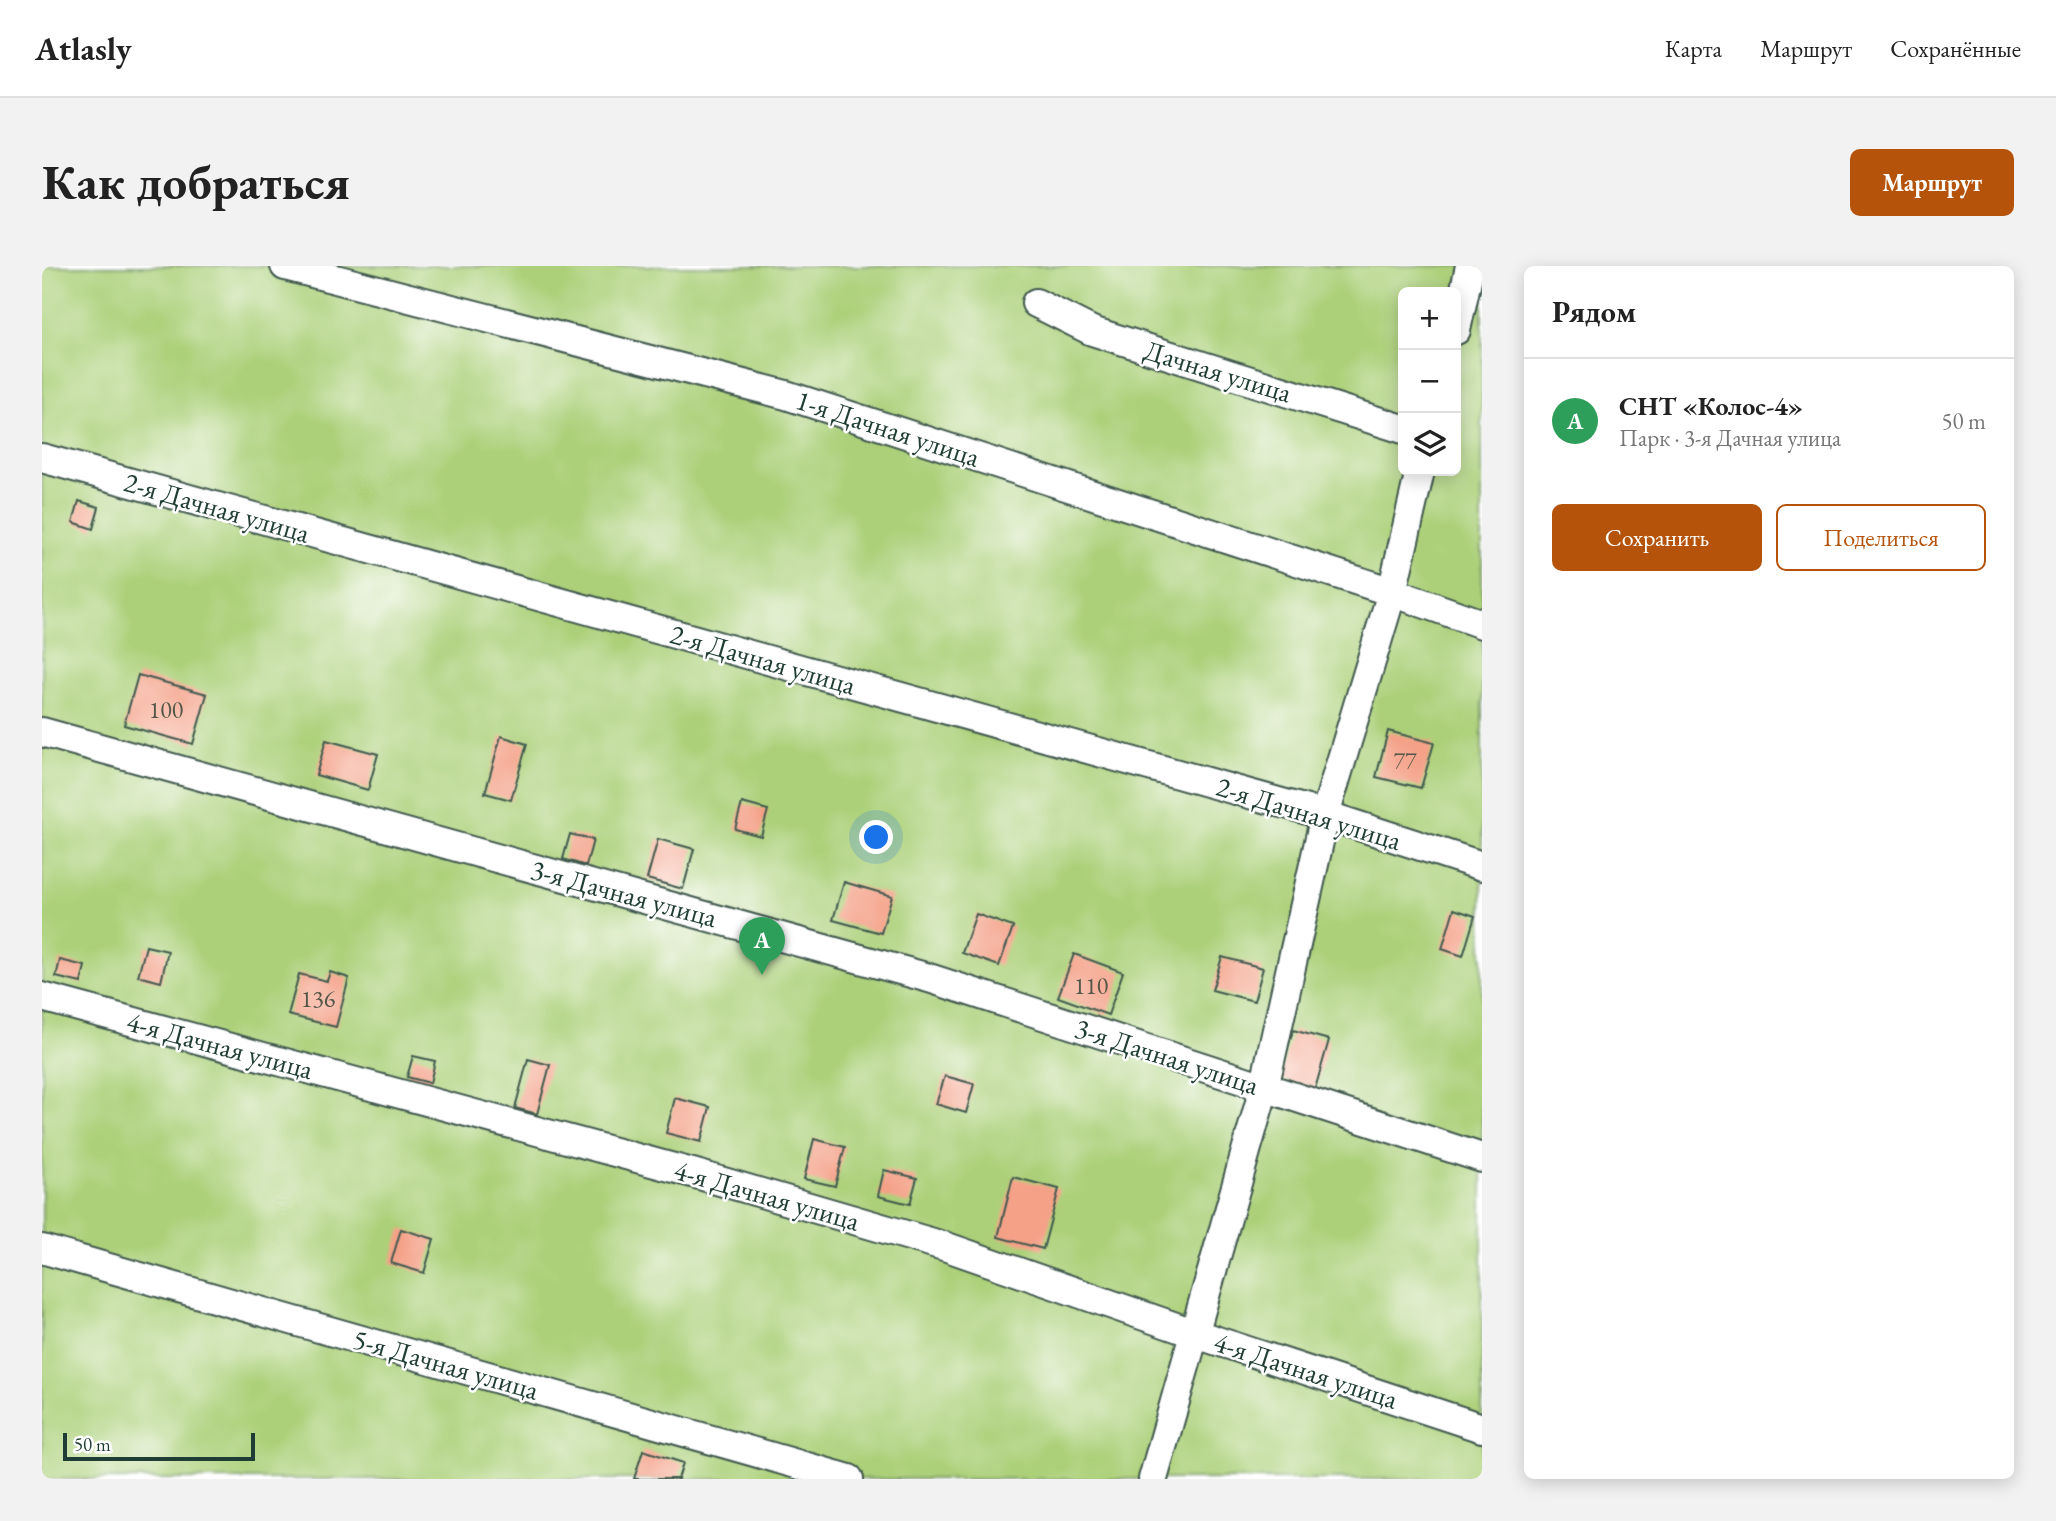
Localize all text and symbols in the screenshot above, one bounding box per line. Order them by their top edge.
text: Atlasly [35,27,132,70]
text: Карта [1665,33,1722,64]
text: Маршрут [1760,33,1852,64]
text: Сохранённые [1890,33,2021,64]
button: Маршрут [1850,149,2014,216]
text: Как добраться [42,150,350,214]
map controls [1398,287,1461,476]
button: + [1398,287,1461,350]
text: Рядом [1552,292,1636,331]
street label: Дачная улица [1140,332,1297,411]
button: − [1398,350,1461,413]
street label: 1-я Дачная улица [791,381,985,475]
text: СНТ «Колос-4» [1619,389,1803,423]
text: A [1567,406,1583,436]
text: 50 m [1941,406,1986,436]
button: layers [1398,413,1461,476]
text: Парк · 3-я Дачная улица [1619,423,1841,453]
street label: 2-я Дачная улица [120,463,315,551]
button: Сохранить [1552,504,1762,571]
button: Поделиться [1776,504,1986,571]
street label: 2-я Дачная улица [666,615,861,703]
house number: 100 [149,694,183,725]
house number: 77 [1393,745,1417,776]
street label: 2-я Дачная улица [1212,768,1407,858]
your location [859,820,893,854]
street label: 3-я Дачная улица [527,851,722,935]
pin: A [739,917,785,975]
house number: 110 [1074,970,1108,1001]
house number: 136 [301,983,335,1014]
street label: 4-я Дачная улица [123,1003,318,1087]
street label: 3-я Дачная улица [1070,1009,1264,1103]
street label: 4-я Дачная улица [670,1151,865,1239]
street label: 5-я Дачная улица [349,1320,544,1408]
street label: 4-я Дачная улица [1209,1323,1403,1417]
scale bar [63,1430,256,1462]
text: 50 m [74,1432,111,1457]

